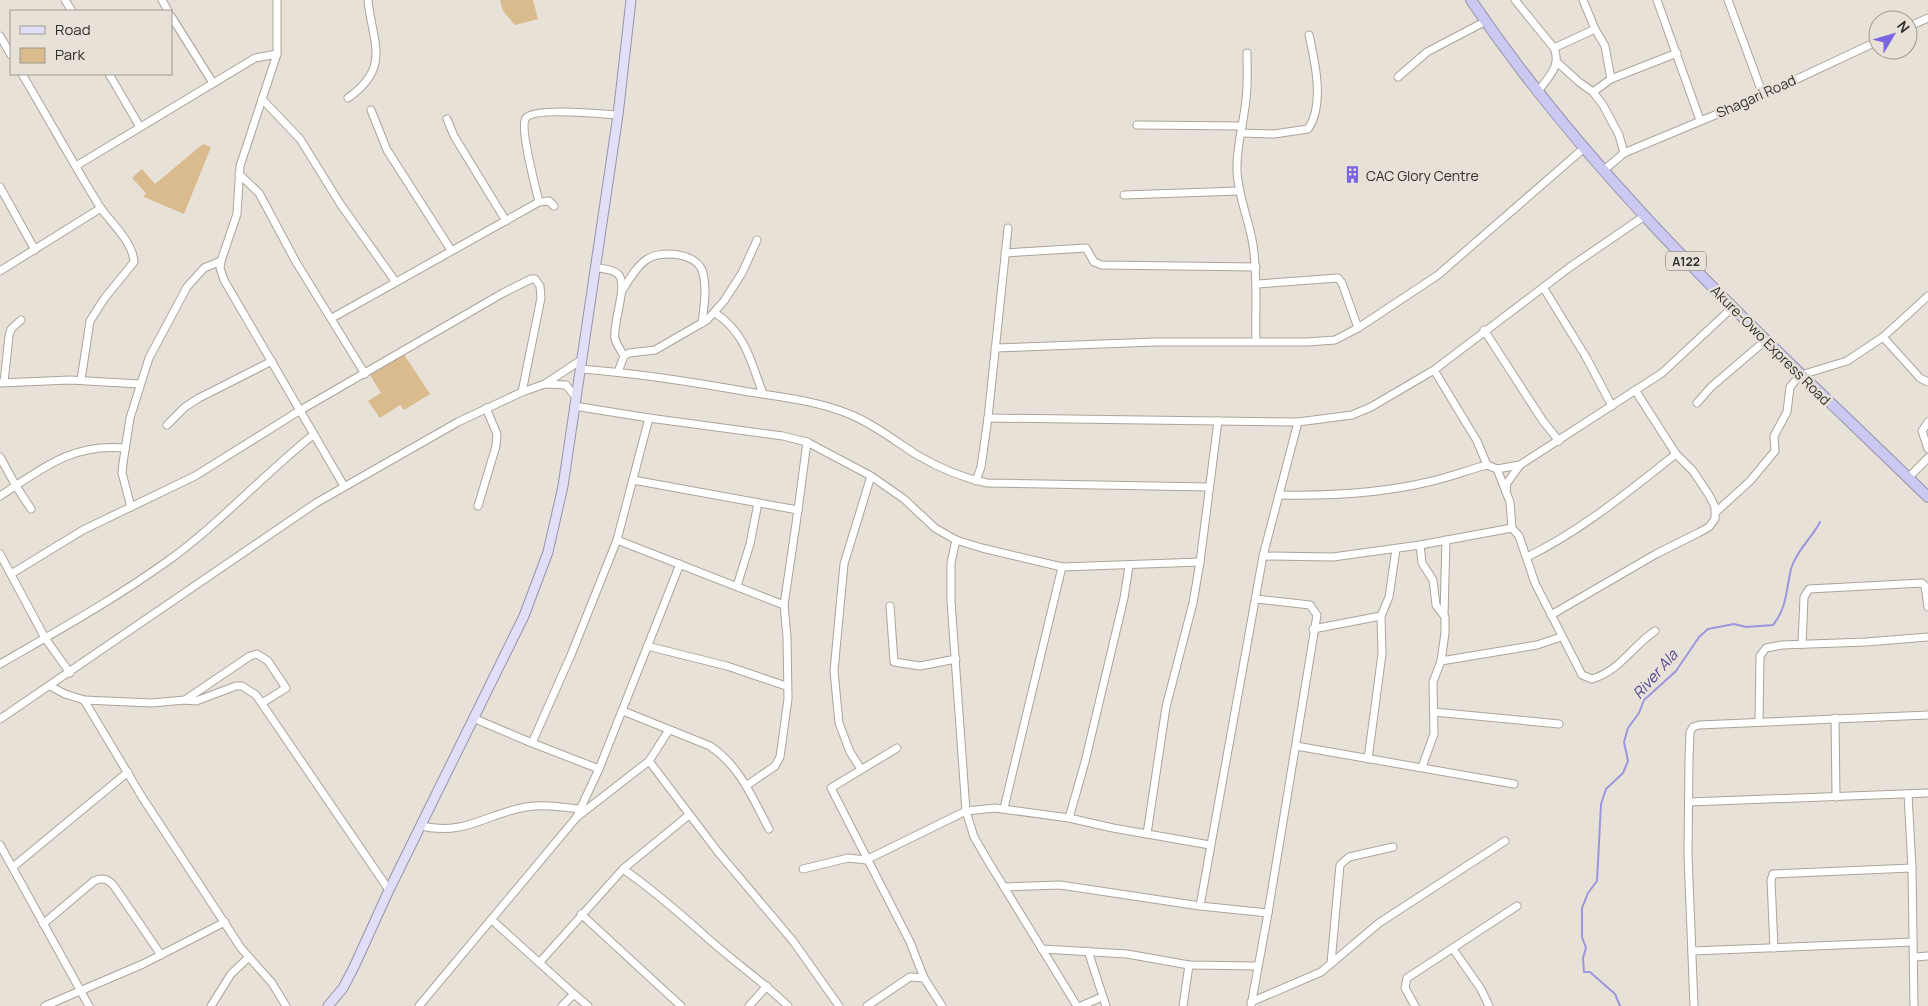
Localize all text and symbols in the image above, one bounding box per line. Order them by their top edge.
legend [10,10,172,75]
north arrow [1868,10,1918,60]
text: N [1893,17,1914,37]
text: Road [55,19,91,40]
text: Park [55,44,85,65]
street label: Shagari Road [1713,70,1799,122]
building icon: CAC Glory Centre [1342,165,1362,185]
place label: CAC Glory Centre [1366,166,1479,185]
road number: A122 [1666,252,1706,270]
street label: Akure-Owo Express Road [1707,281,1835,409]
water label: River Ala [1628,644,1683,703]

